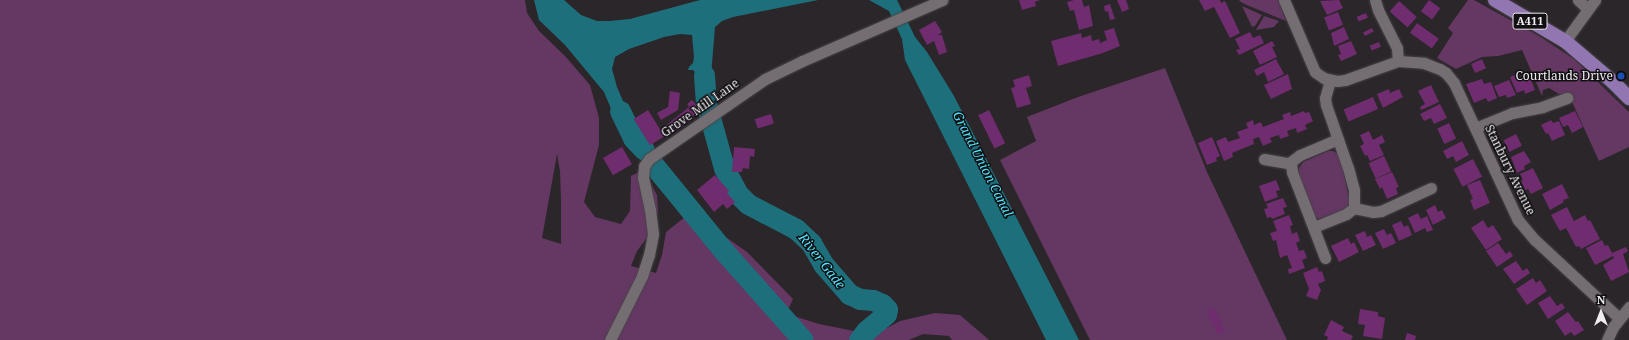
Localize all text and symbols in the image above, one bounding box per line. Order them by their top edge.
road number: A411 [1512,12,1548,30]
place label: Courtlands Drive [1516,69,1613,83]
marker: Courtlands Drive [1616,71,1626,81]
street label: Grove Mill Lane [658,76,742,140]
water label: Grand Union Canal [950,109,1016,219]
street label: Stanbury Avenue [1482,122,1538,218]
water label: River Gade [795,230,849,292]
north arrow [1581,292,1621,332]
text: N [1597,292,1605,307]

